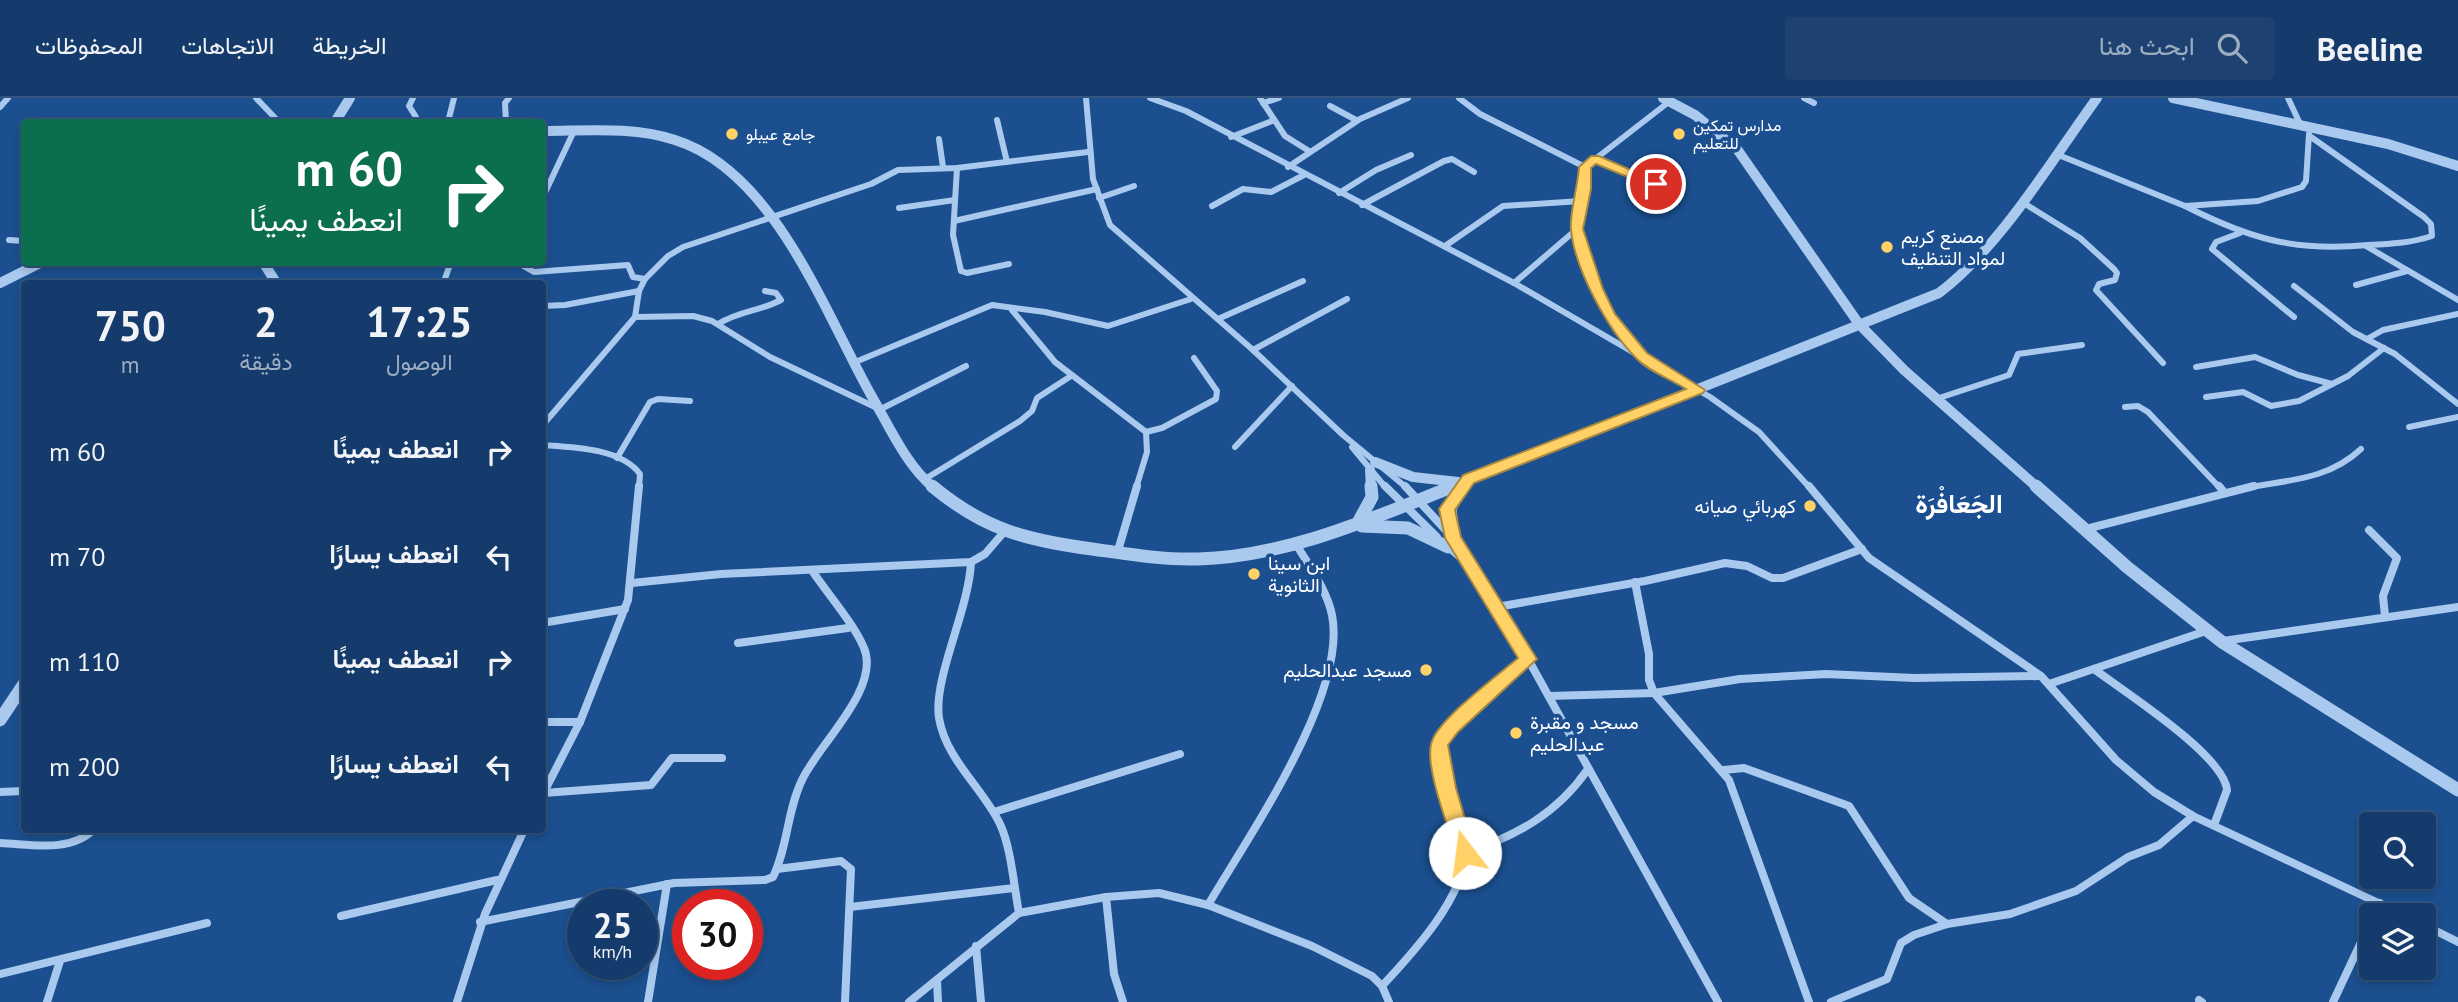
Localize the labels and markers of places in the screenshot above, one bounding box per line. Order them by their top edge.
place label: مدارس تمكين للتعليم [1693,115,1781,154]
place label: جامع عيبلو [746,124,815,146]
marker: جامع عيبلو [724,126,740,142]
marker: مدارس تمكين للتعليم [1671,126,1687,142]
pin [1626,154,1686,214]
place label: مصنع كريم لمواد التنظيف [1901,224,2005,270]
marker: مصنع كريم لمواد التنظيف [1879,239,1895,255]
place label: كهربائي صيانه [1694,494,1796,522]
marker: كهربائي صيانه [1802,498,1818,514]
place label: ابن سينا الثانوية [1268,551,1330,597]
marker: ابن سينا الثانوية [1246,566,1262,582]
place label: مسجد عبدالحليم [1283,658,1412,683]
marker: مسجد عبدالحليم [1418,662,1434,678]
place label: مسجد و مقبرة عبدالحليم [1530,710,1639,757]
marker: مسجد و مقبرة عبدالحليم [1508,725,1524,741]

